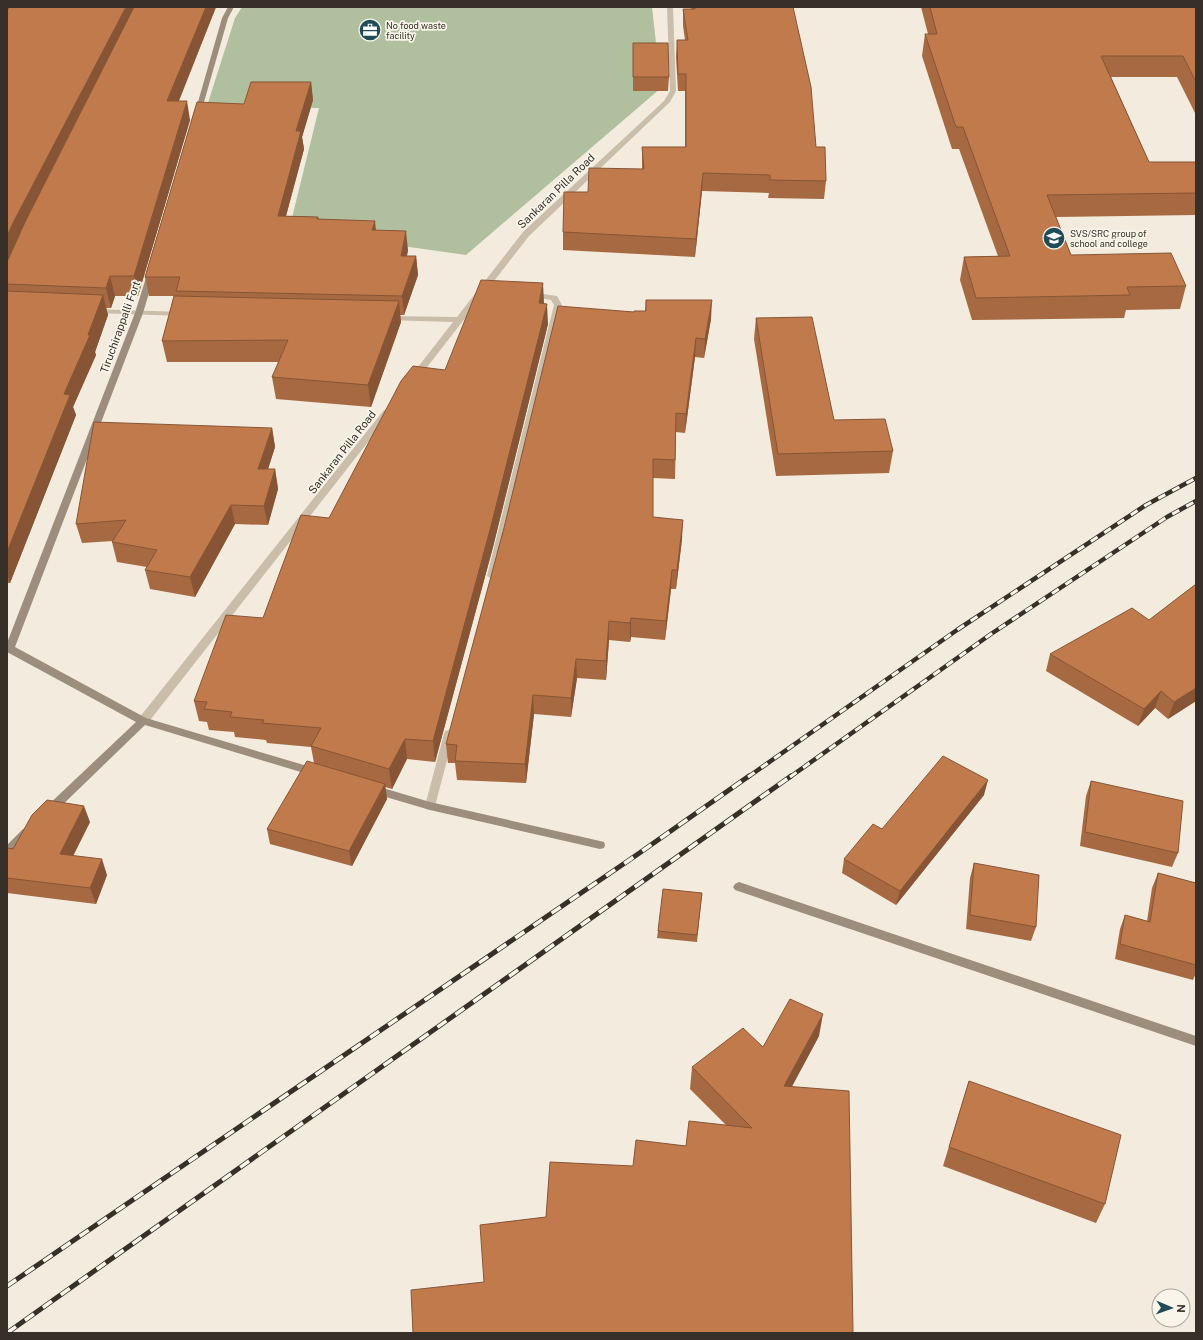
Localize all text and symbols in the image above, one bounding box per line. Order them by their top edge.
office icon: No food waste facility [357,17,383,43]
place label: No food waste facility [386,20,446,41]
street label: Sankaran Pilla Road [515,151,597,231]
school or university icon: SVS/SRC group of school and college [1041,225,1067,251]
place label: SVS/SRC group of school and college [1070,228,1148,249]
street label: Tiruchirappalli Fort [98,279,142,375]
street label: Sankaran Pilla Road [306,408,378,496]
north arrow [1151,1288,1191,1328]
text: N [1175,1304,1187,1313]

